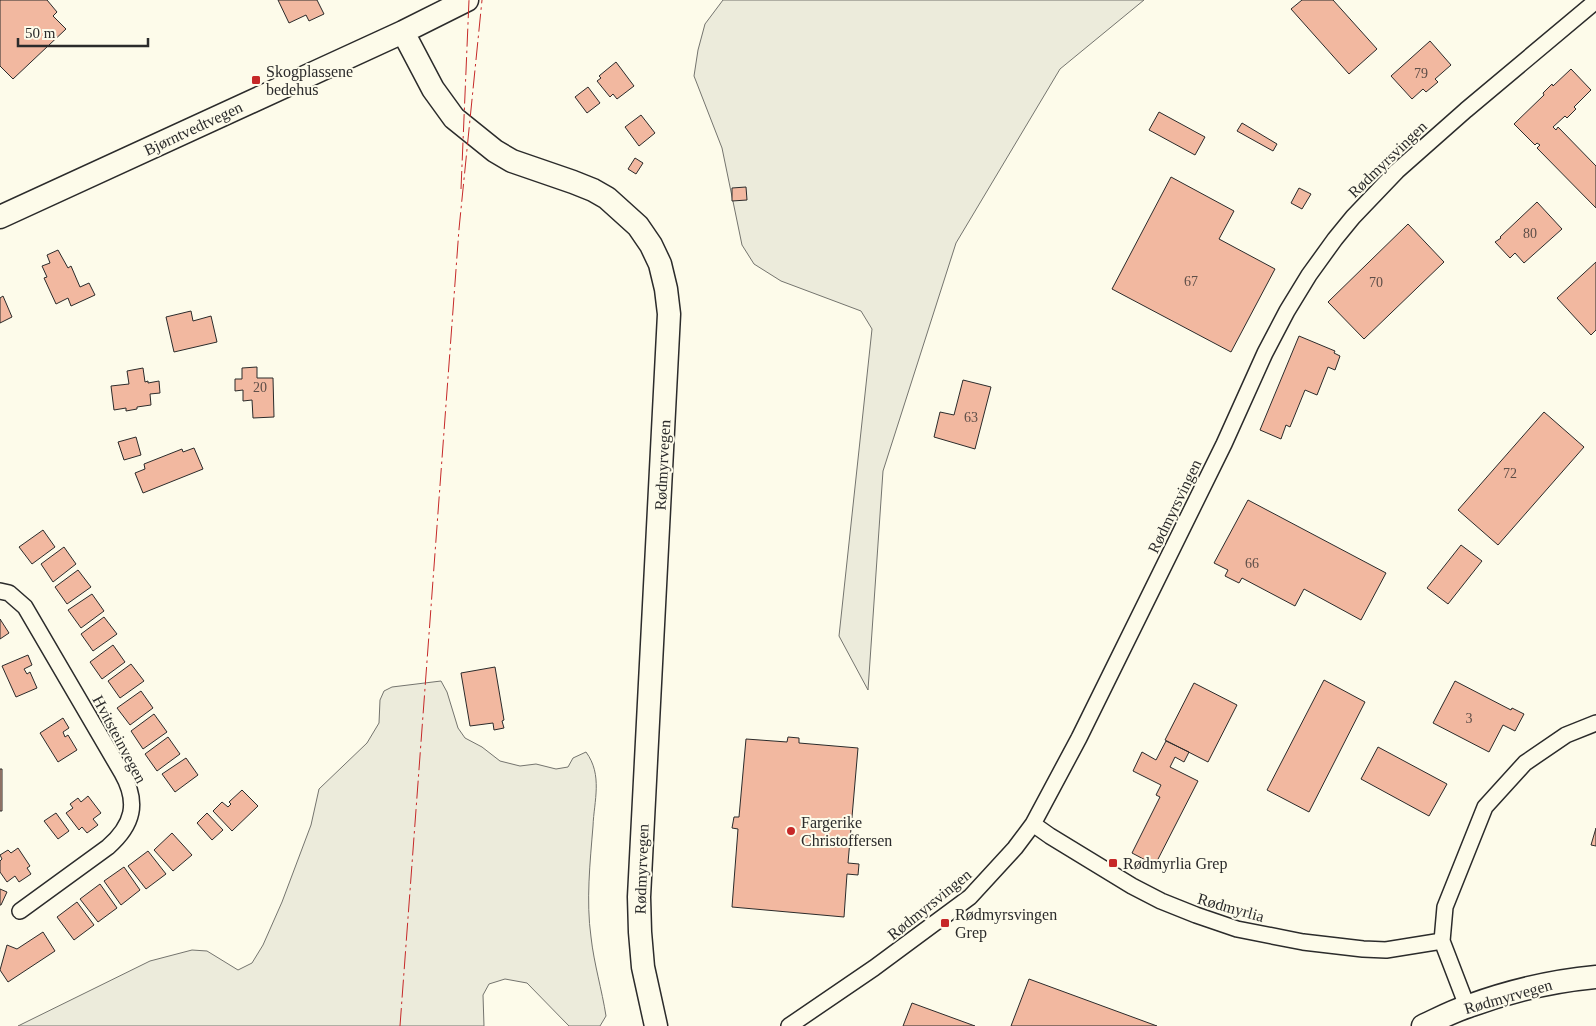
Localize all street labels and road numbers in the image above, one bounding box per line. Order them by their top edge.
street label: Bjørntvedtvegen [141,98,246,160]
street label: Rødmyrsvingen [1345,118,1431,202]
street label: Rødmyrvegen [652,419,674,511]
street label: Rødmyrsvingen [1144,457,1205,556]
street label: Hvitsteinvegen [88,692,150,786]
street label: Rødmyrvegen [631,823,653,915]
street label: Rødmyrsvingen [884,866,975,944]
street label: Rødmyrlia [1195,890,1266,926]
street label: Rødmyrvegen [1462,976,1554,1018]

